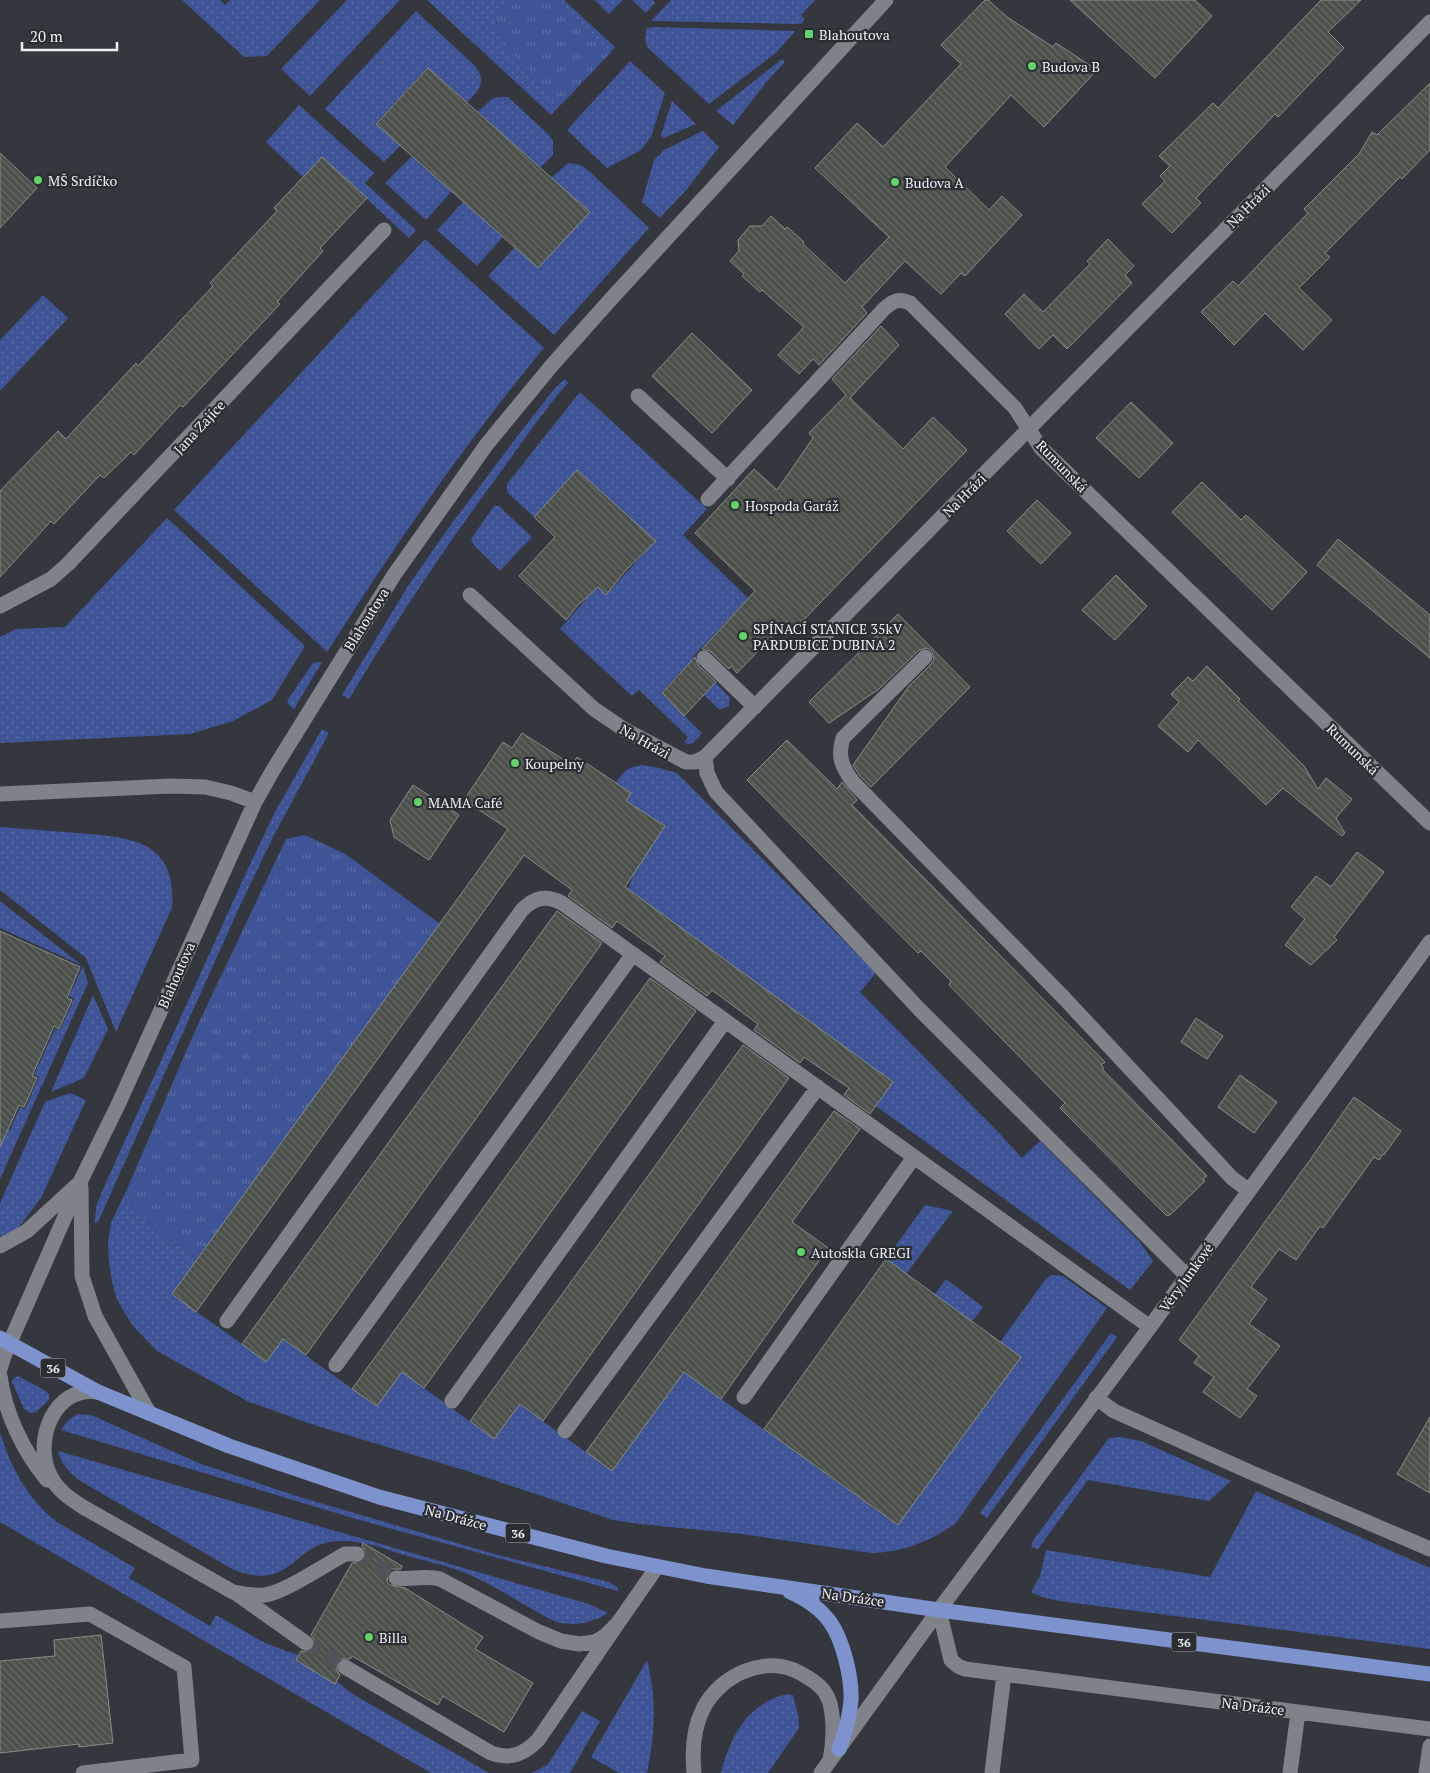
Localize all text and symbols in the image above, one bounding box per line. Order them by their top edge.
scale bar [22,20,118,52]
place label: Blahoutova [819,25,890,44]
text: 20 m [30,26,63,46]
marker: Blahoutova [803,28,815,40]
place label: Budova B [1042,57,1100,76]
marker: Budova B [1026,60,1038,72]
place label: MŠ Srdíčko [48,171,117,190]
place label: Budova A [905,173,964,192]
marker: MŠ Srdíčko [32,174,44,186]
marker: Budova A [889,176,901,188]
street label: Na Hrázi [1222,180,1274,232]
street label: Jana Zajíce [169,396,229,458]
street label: Rumunská [1032,436,1092,496]
street label: Na Hrázi [938,469,990,521]
place label: Hospoda Garáž [745,496,839,515]
marker: Hospoda Garáž [729,499,741,511]
street label: Blahoutova [339,584,393,654]
place label: SPÍNACÍ STANICE 35kV PARDUBICE DUBINA 2 [753,619,903,654]
marker: SPÍNACÍ STANICE 35kV PARDUBICE DUBINA 2 [737,630,749,642]
street label: Rumunská [1323,719,1383,779]
street label: Na Hrázi [617,720,673,762]
place label: Koupelny [525,754,585,773]
marker: Koupelny [509,757,521,769]
place label: MAMA Café [428,793,502,812]
marker: MAMA Café [412,796,424,808]
street label: Blahoutova [153,939,199,1011]
street label: Věry Junkové [1155,1239,1217,1315]
place label: Autoskla GREGI [811,1243,911,1262]
marker: Autoskla GREGI [795,1246,807,1258]
road number: 36 [40,1359,66,1378]
street label: Na Drážce [423,1500,489,1534]
road number: 36 [506,1524,530,1542]
street label: Na Drážce [820,1583,886,1611]
place label: Billa [379,1628,407,1647]
marker: Billa [363,1631,375,1643]
road number: 36 [1172,1632,1196,1651]
street label: Na Drážce [1221,1693,1285,1719]

